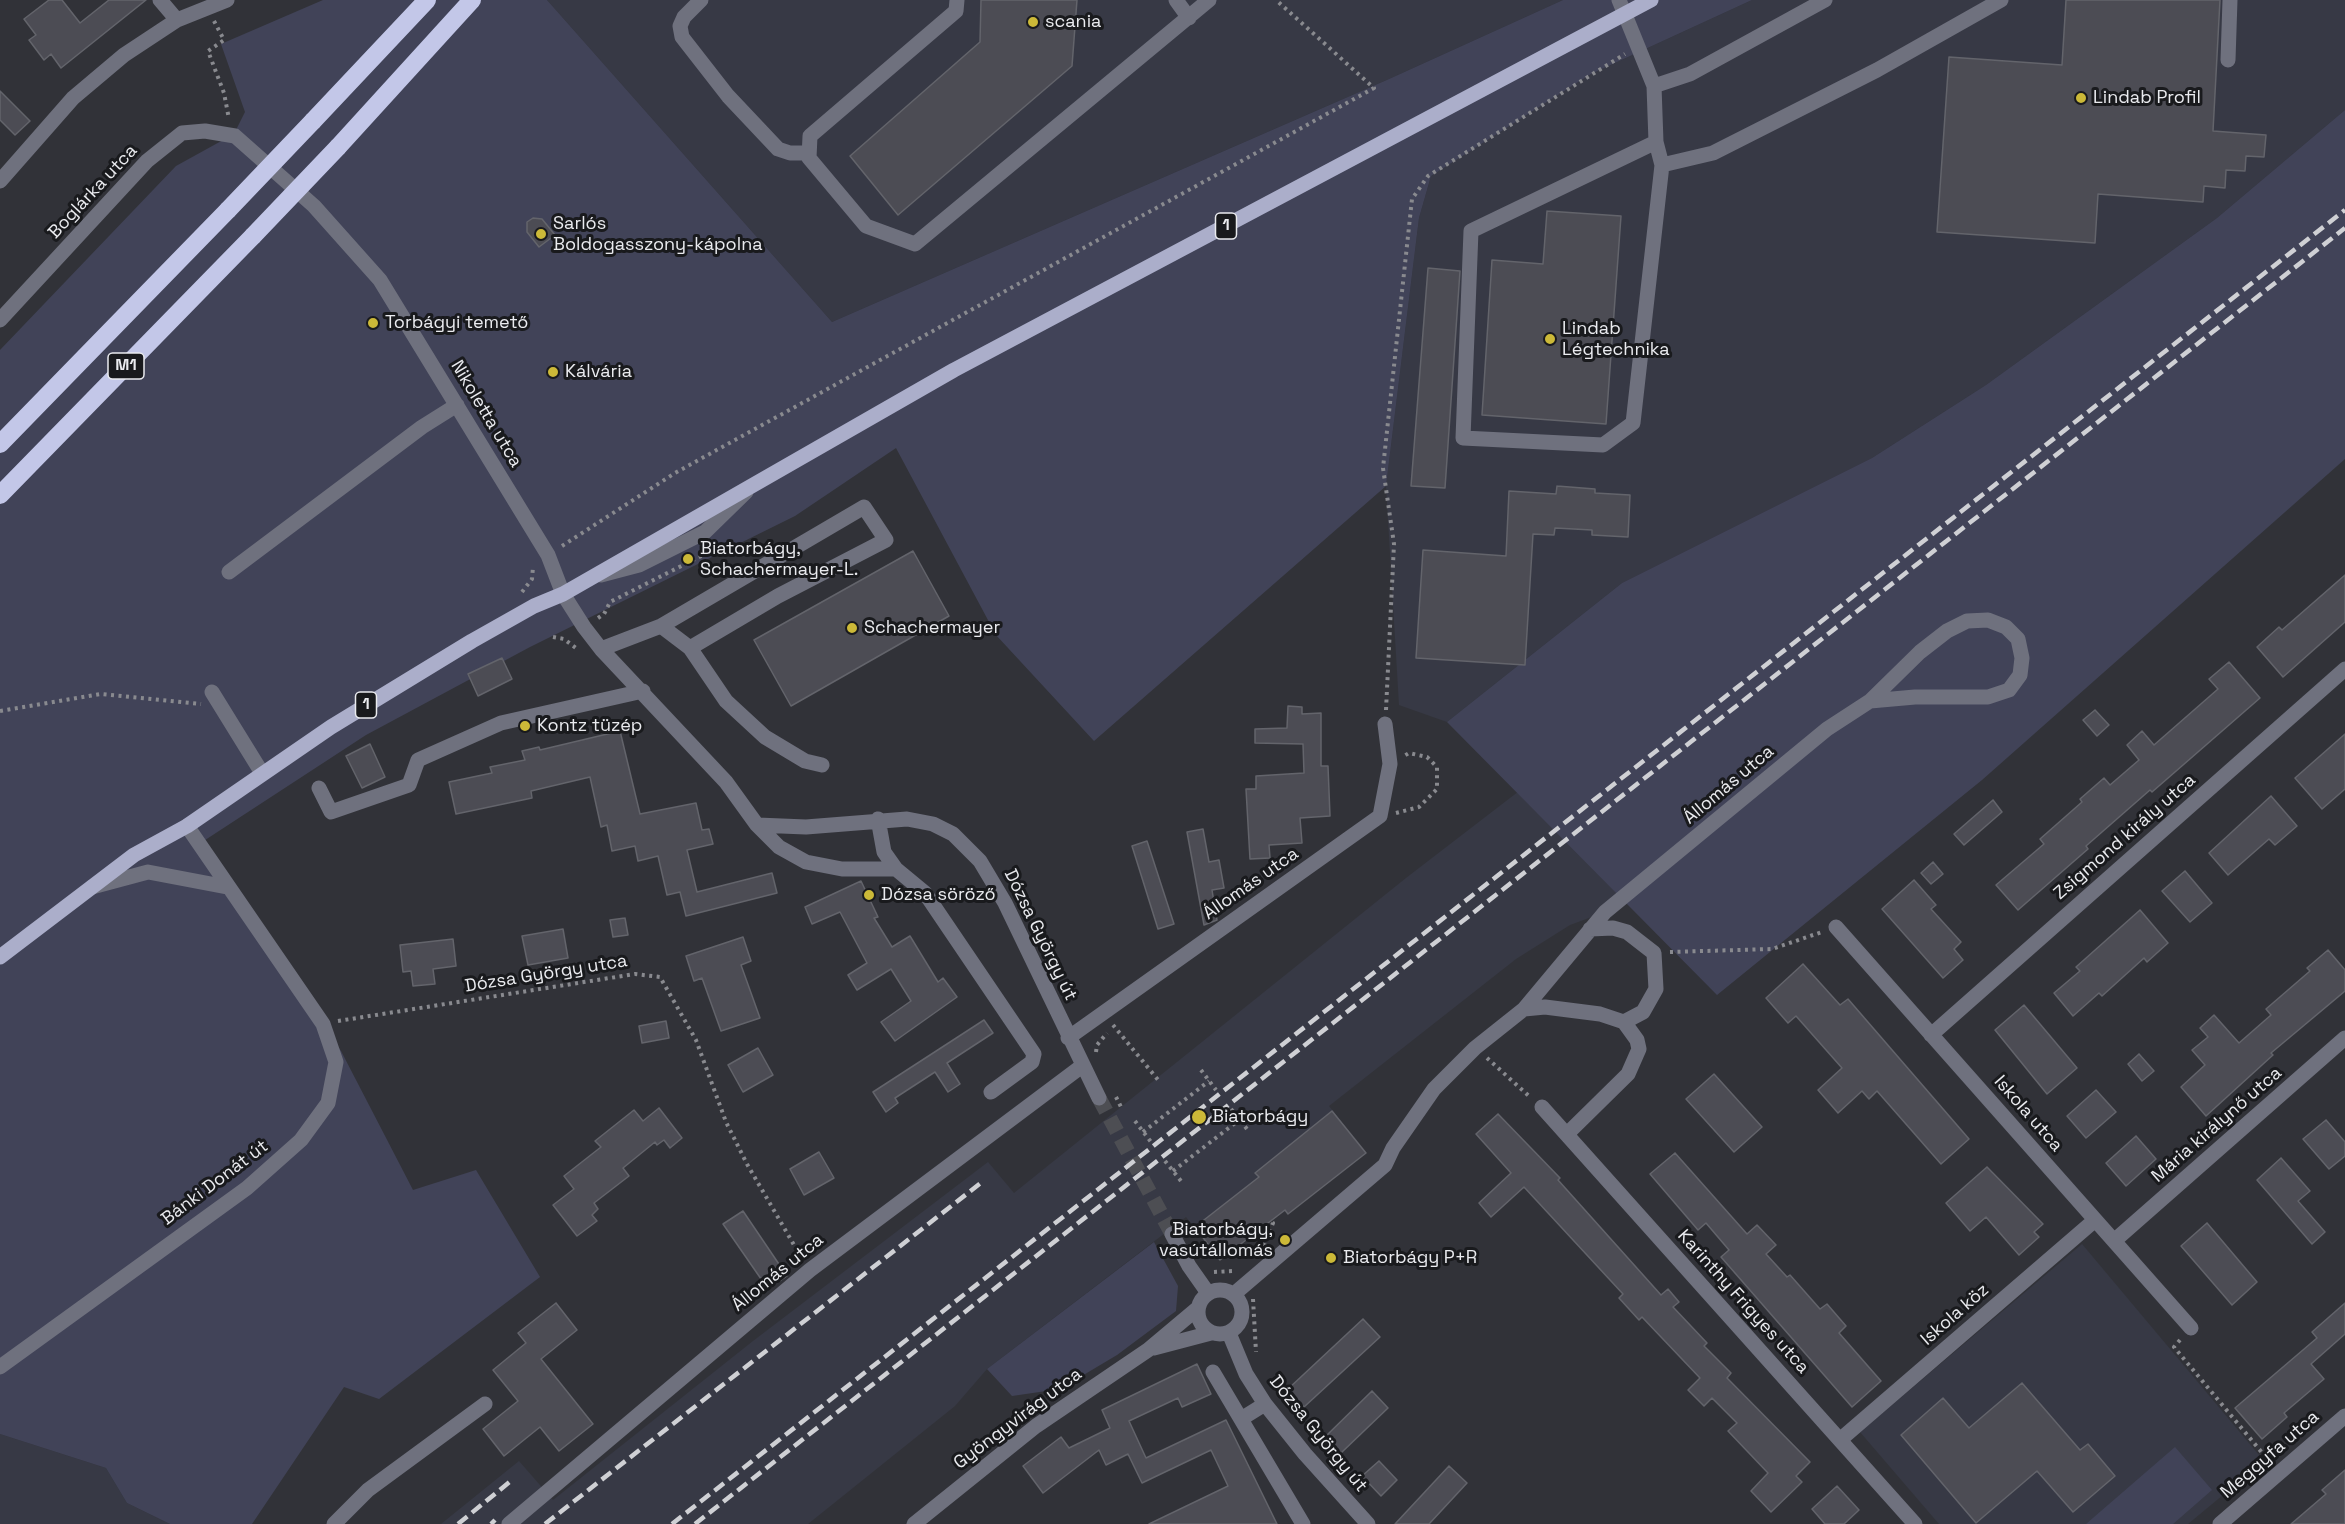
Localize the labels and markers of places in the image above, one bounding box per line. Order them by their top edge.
place label: scania [1045,11,1101,33]
marker: scania [1026,15,1040,29]
place label: Lindab Profil [2093,87,2201,109]
marker: Lindab Profil [2074,91,2088,105]
place label: Sarlós Boldogasszony-kápolna [553,213,763,256]
marker: Sarlós Boldogasszony-kápolna [534,227,548,241]
place label: Torbágyi temető [385,312,528,334]
marker: Torbágyi temető [366,316,380,330]
place label: Lindab Légtechnika [1562,318,1670,360]
marker: Lindab Légtechnika [1543,332,1557,346]
place label: Kálvária [565,361,632,383]
marker: Kálvária [546,365,560,379]
place label: Biatorbágy, Schachermayer-L. [700,538,858,580]
marker: Biatorbágy, Schachermayer-L. [681,552,695,566]
place label: Schachermayer [864,617,1000,639]
marker: Schachermayer [845,621,859,635]
place label: Kontz tüzép [537,715,642,737]
marker: Kontz tüzép [518,719,532,733]
place label: Dózsa söröző [881,884,996,906]
marker: Dózsa söröző [862,888,876,902]
place label: Biatorbágy [1212,1106,1308,1128]
marker: Biatorbágy [1190,1108,1208,1126]
place label: Biatorbágy, vasútállomás [1159,1219,1273,1262]
marker: Biatorbágy, vasútállomás [1278,1233,1292,1247]
place label: Biatorbágy P+R [1343,1247,1477,1269]
marker: Biatorbágy P+R [1324,1251,1338,1265]

